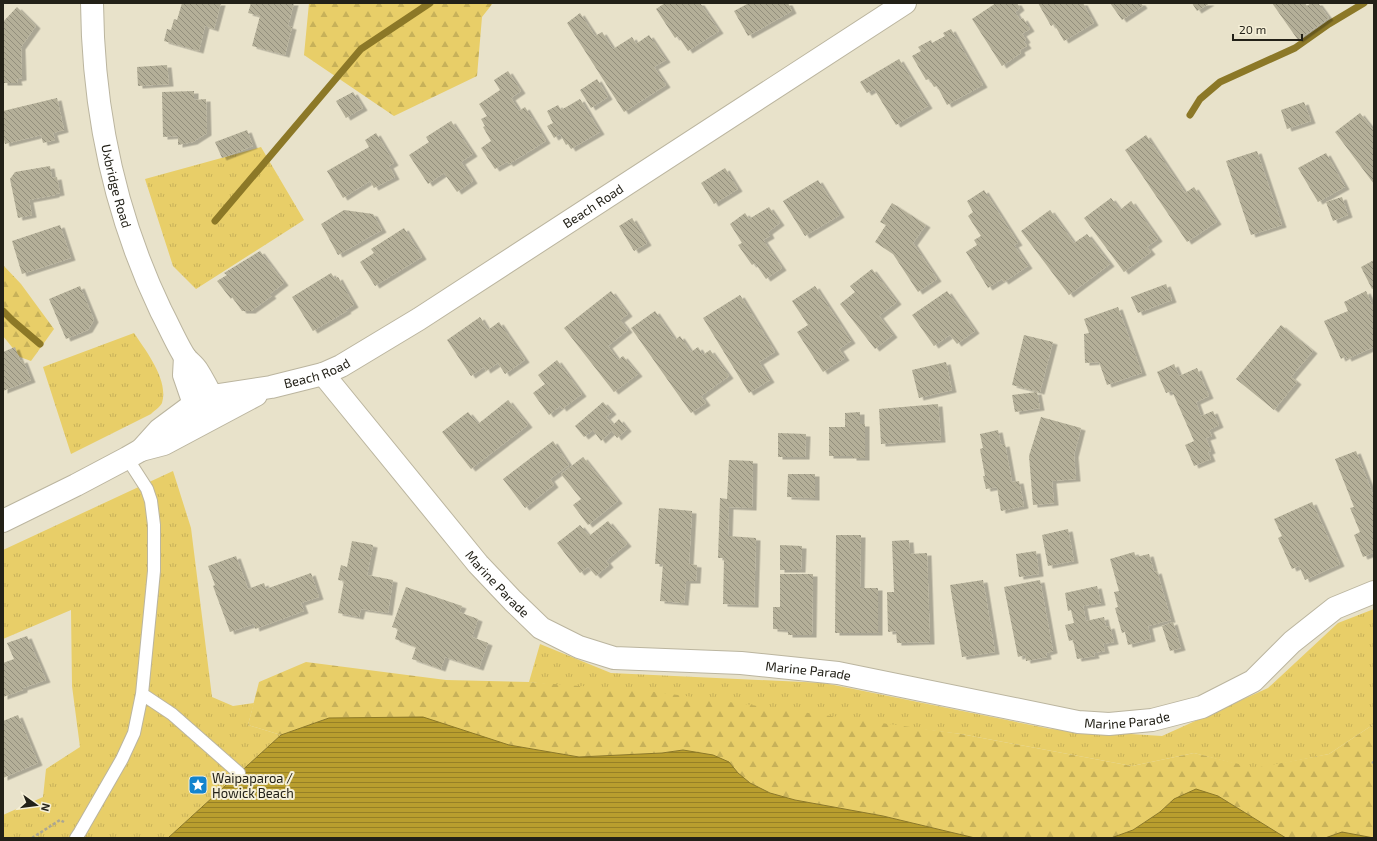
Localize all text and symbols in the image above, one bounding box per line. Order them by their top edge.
scale bar [1233,16,1302,42]
text: 20 m [1239,22,1266,36]
street label: Uxbridge Road [98,143,135,230]
street label: Beach Road [560,180,626,231]
street label: Beach Road [282,354,353,392]
street label: Marine Parade [462,547,533,621]
street label: Marine Parade [765,658,853,683]
street label: Marine Parade [1084,708,1171,732]
place label: Waipaparoa / Howick Beach [212,770,294,801]
place icon: Waipaparoa / Howick Beach [187,774,209,796]
north arrow [16,785,56,825]
text: N [39,802,53,813]

